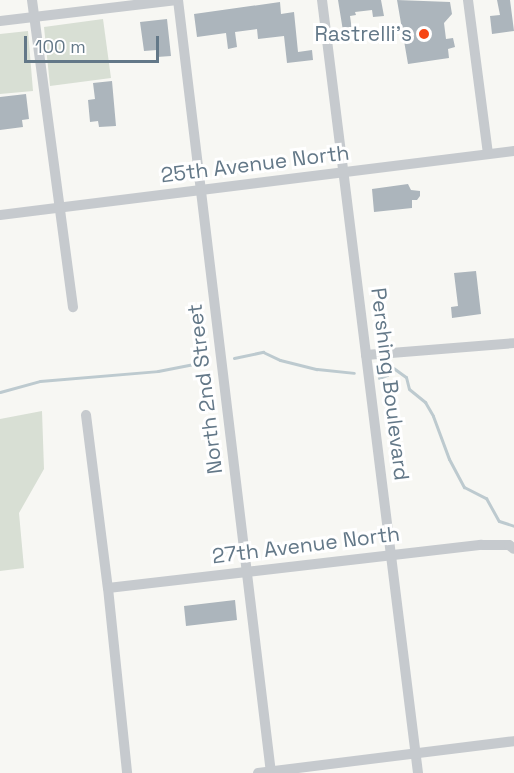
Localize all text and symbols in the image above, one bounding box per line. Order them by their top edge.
place label: Rastrelli's [315,21,412,47]
scale bar [27,24,162,62]
marker: Rastrelli's [417,27,431,41]
text: 100 m [35,35,86,58]
street label: 25th Avenue North [159,140,351,188]
street label: Pershing Boulevard [366,286,414,482]
street label: North 2nd Street [182,302,228,476]
street label: 27th Avenue North [211,521,401,569]

